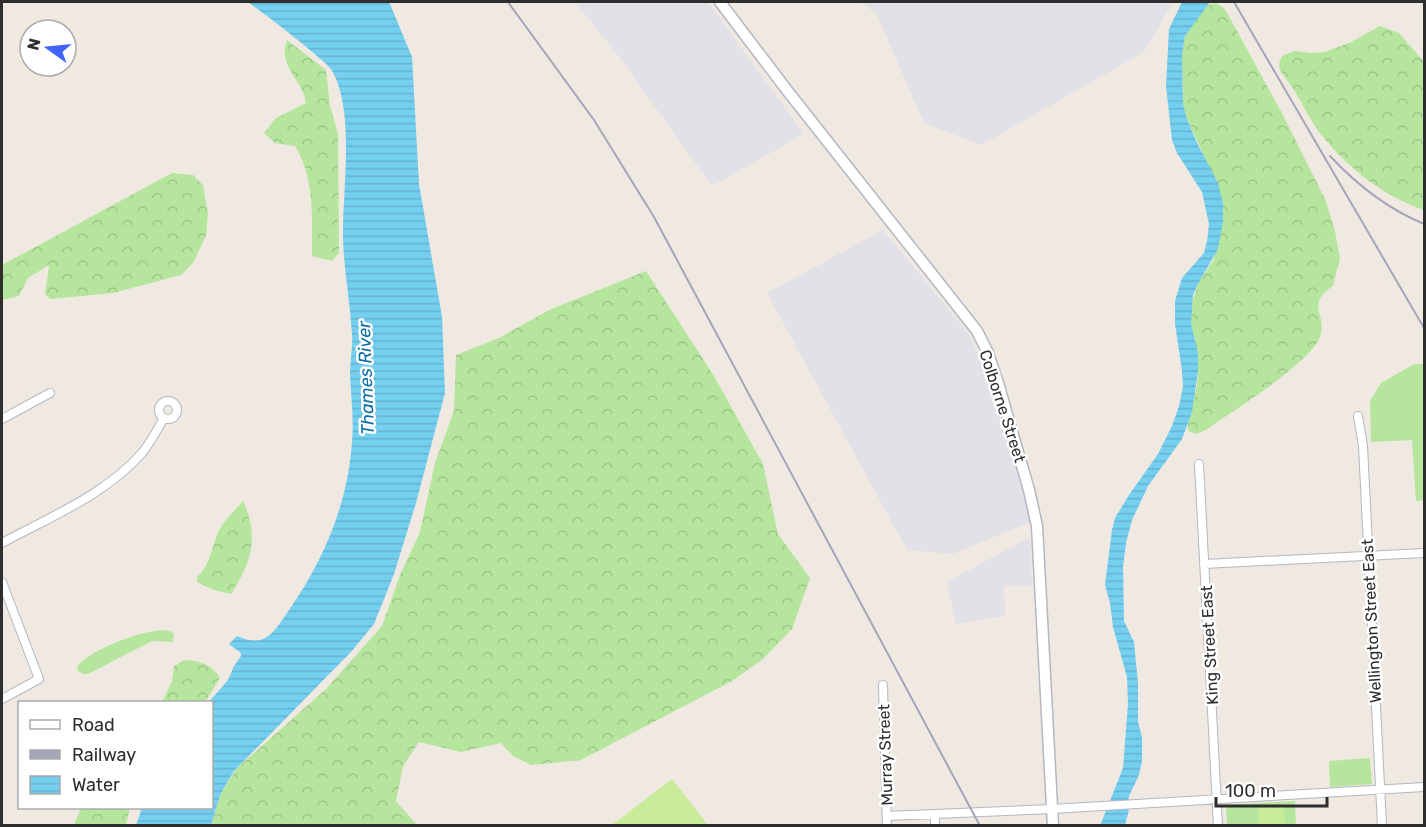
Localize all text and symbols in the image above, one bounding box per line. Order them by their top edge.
north arrow [18,18,78,78]
text: N [23,36,45,52]
water label: Thames River [353,320,379,435]
street label: Colborne Street [975,347,1030,465]
street label: Wellington Street East [1358,538,1385,704]
street label: King Street East [1197,585,1222,705]
legend [18,701,213,809]
street label: Murray Street [874,704,897,806]
text: Road [72,714,115,736]
text: Railway [72,744,136,766]
scale bar [1216,770,1327,808]
text: Water [72,774,120,796]
text: 100 m [1225,780,1276,802]

